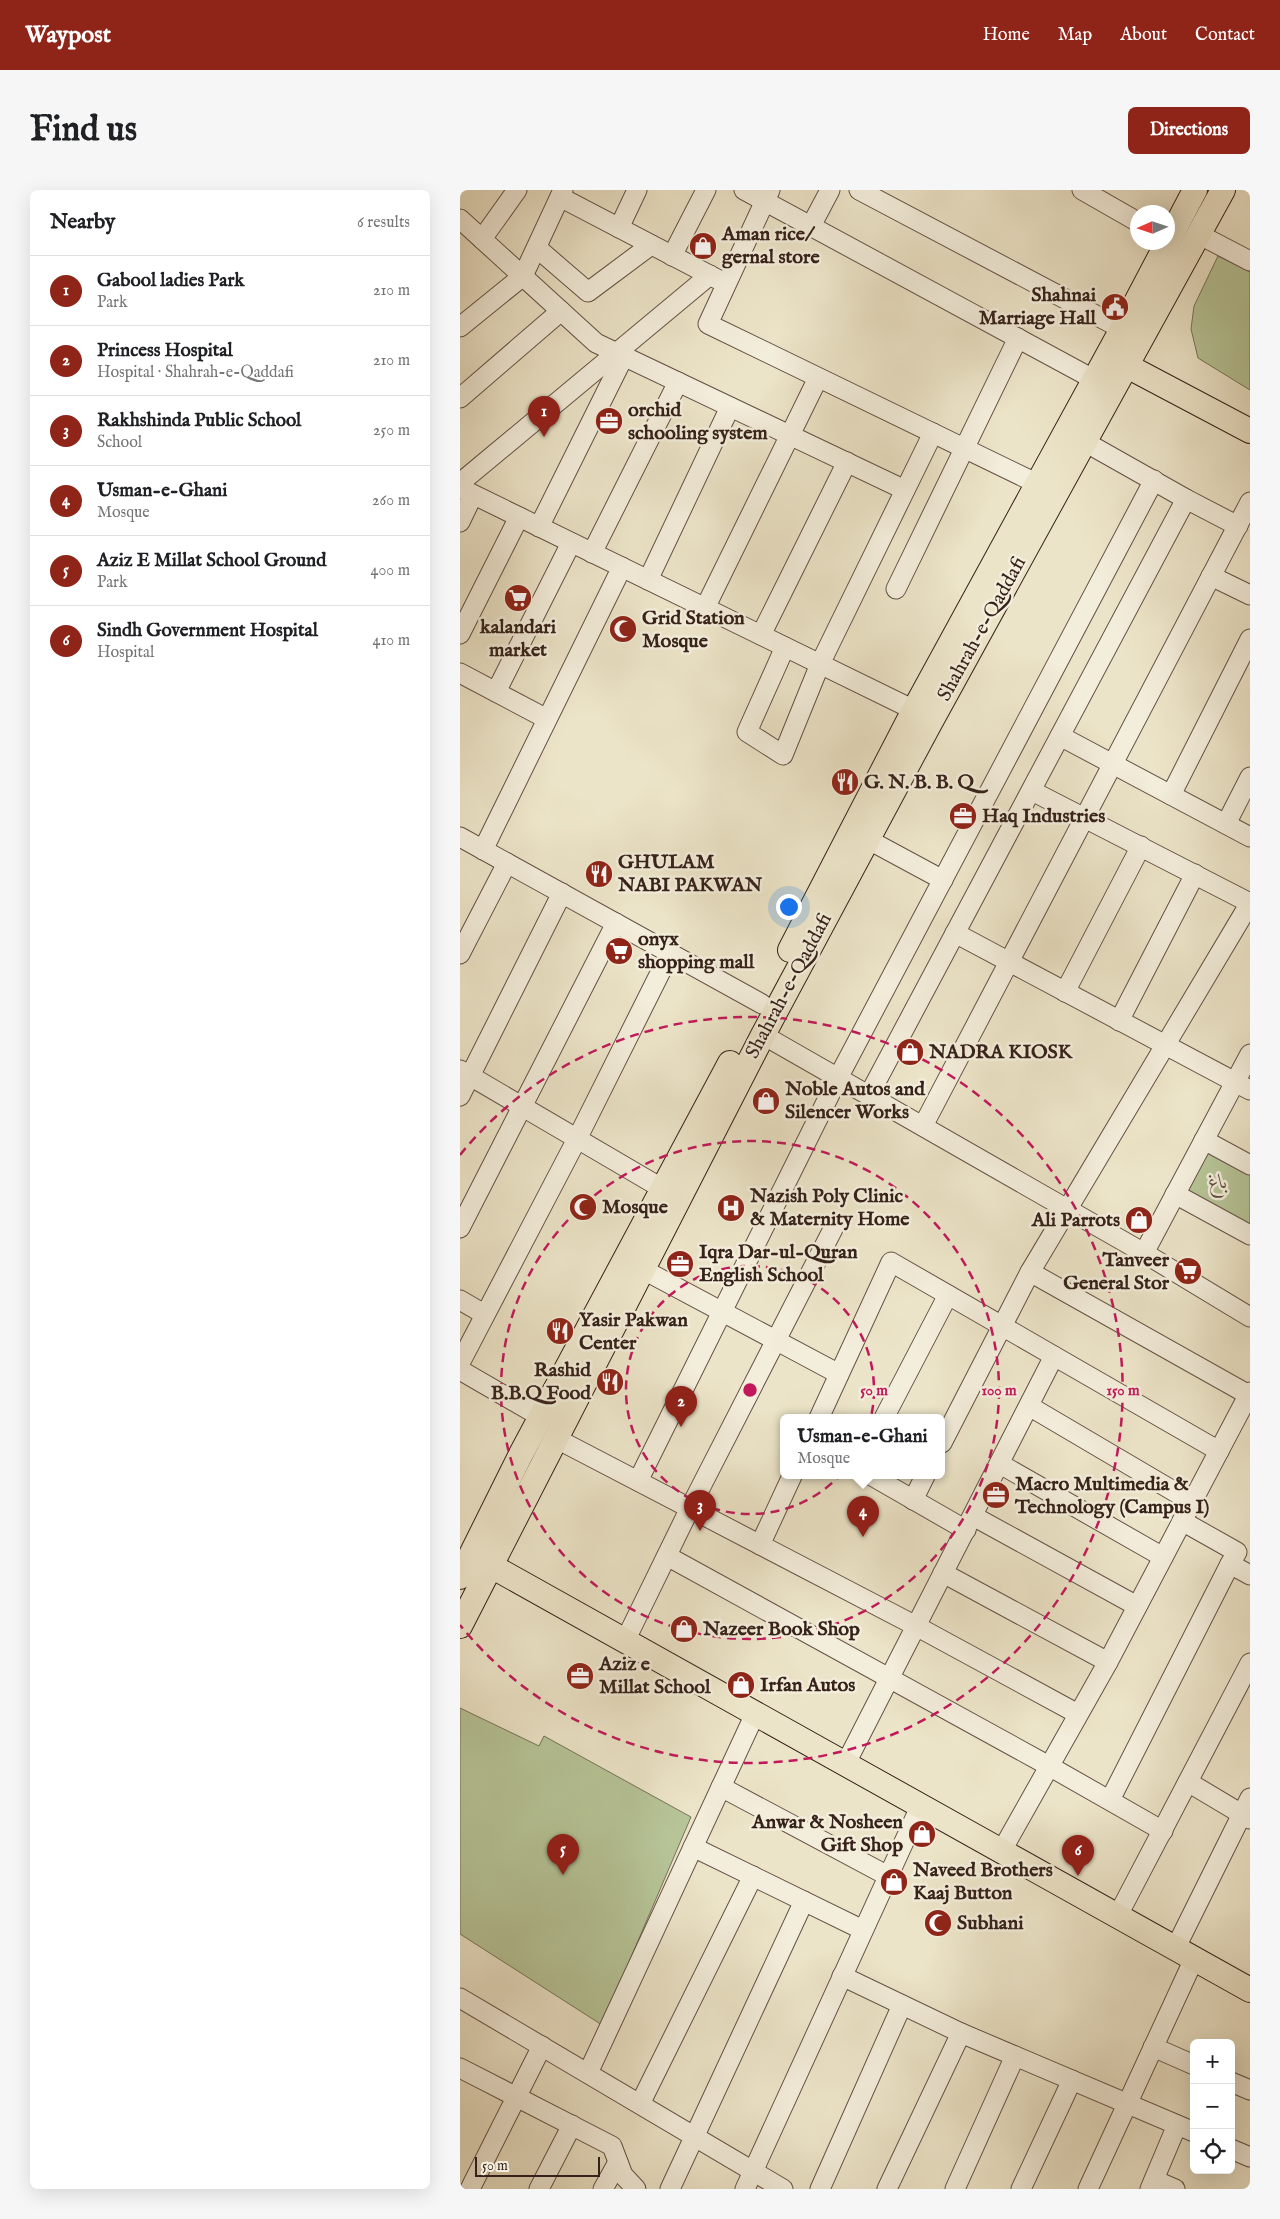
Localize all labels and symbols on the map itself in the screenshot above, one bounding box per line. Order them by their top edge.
north arrow [1130,205,1175,250]
place label: Aman rice/ gernal store [721,222,820,270]
shop icon: Aman rice/ gernal store [688,231,718,261]
place label: Shahnai Marriage Hall [979,283,1097,331]
public building icon: Shahnai Marriage Hall [1100,292,1130,322]
pin: 1 [528,396,560,437]
place label: orchid schooling system [628,398,768,446]
office icon: orchid schooling system [594,406,624,436]
street label: Shahrah-e-Qaddafi [932,552,1032,706]
supermarket icon: kalandari market [503,583,533,613]
place label: Grid Station Mosque [642,606,745,654]
mosque icon: Grid Station Mosque [608,614,638,644]
place label: kalandari market [479,615,557,663]
restaurant icon: G. N. B. B. Q [830,767,860,797]
place label: G. N. B. B. Q [864,770,988,795]
office icon: Haq Industries [948,801,978,831]
place label: Haq Industries [982,804,1105,829]
place label: GHULAM NABI PAKWAN [617,850,763,898]
restaurant icon: GHULAM NABI PAKWAN [584,859,614,889]
your location [776,894,802,920]
street label: Shahrah-e-Qaddafi [740,909,838,1063]
place label: onyx shopping mall [638,927,755,975]
supermarket icon: onyx shopping mall [604,936,634,966]
shop icon: NADRA KIOSK [895,1037,925,1067]
place label: NADRA KIOSK [928,1040,1074,1065]
place label: Noble Autos and Silencer Works [784,1077,926,1125]
shop icon: Noble Autos and Silencer Works [751,1086,781,1116]
park label: باغ [1208,1170,1228,1199]
place label: Nazish Poly Clinic & Maternity Home [749,1184,910,1232]
mosque icon: Mosque [568,1192,598,1222]
hospital icon: Nazish Poly Clinic & Maternity Home [716,1193,746,1223]
place label: Mosque [602,1195,669,1220]
shop icon: Ali Parrots [1124,1205,1154,1235]
place label: Ali Parrots [1031,1208,1120,1233]
place label: Iqra Dar-ul-Quran English School [699,1240,858,1288]
place label: Tanveer General Stor [1063,1248,1170,1296]
office icon: Iqra Dar-ul-Quran English School [665,1249,695,1279]
supermarket icon: Tanveer General Stor [1173,1256,1203,1286]
place label: Yasir Pakwan Center [579,1308,688,1356]
restaurant icon: Yasir Pakwan Center [545,1316,575,1346]
place label: Rashid B.B.Q Food [491,1358,592,1406]
restaurant icon: Rashid B.B.Q Food [595,1367,625,1397]
centre of rings [741,1381,759,1399]
text: 50 m [860,1381,888,1400]
text: 100 m [981,1381,1017,1400]
text: 150 m [1106,1381,1140,1400]
pin: 2 [665,1386,697,1427]
place label: Macro Multimedia & Technology (Campus I) [1014,1472,1209,1520]
office icon: Macro Multimedia & Technology (Campus I) [981,1480,1011,1510]
pin: 3 [684,1490,716,1531]
pin: 4 [847,1496,879,1537]
shop icon: Nazeer Book Shop [669,1614,699,1644]
place label: Nazeer Book Shop [702,1617,860,1642]
place label: Aziz e Millat School [598,1652,711,1700]
office icon: Aziz e Millat School [565,1661,595,1691]
shop icon: Irfan Autos [726,1670,756,1700]
place label: Irfan Autos [760,1673,855,1698]
place label: Anwar & Nosheen Gift Shop [751,1810,903,1858]
shop icon: Anwar & Nosheen Gift Shop [907,1819,937,1849]
pin: 5 [547,1834,579,1875]
pin: 6 [1062,1835,1094,1876]
place label: Naveed Brothers Kaaj Button [912,1858,1053,1906]
shop icon: Naveed Brothers Kaaj Button [879,1867,909,1897]
mosque icon: Subhani [923,1908,953,1938]
place label: Subhani [957,1911,1024,1936]
scale bar [475,2154,600,2177]

